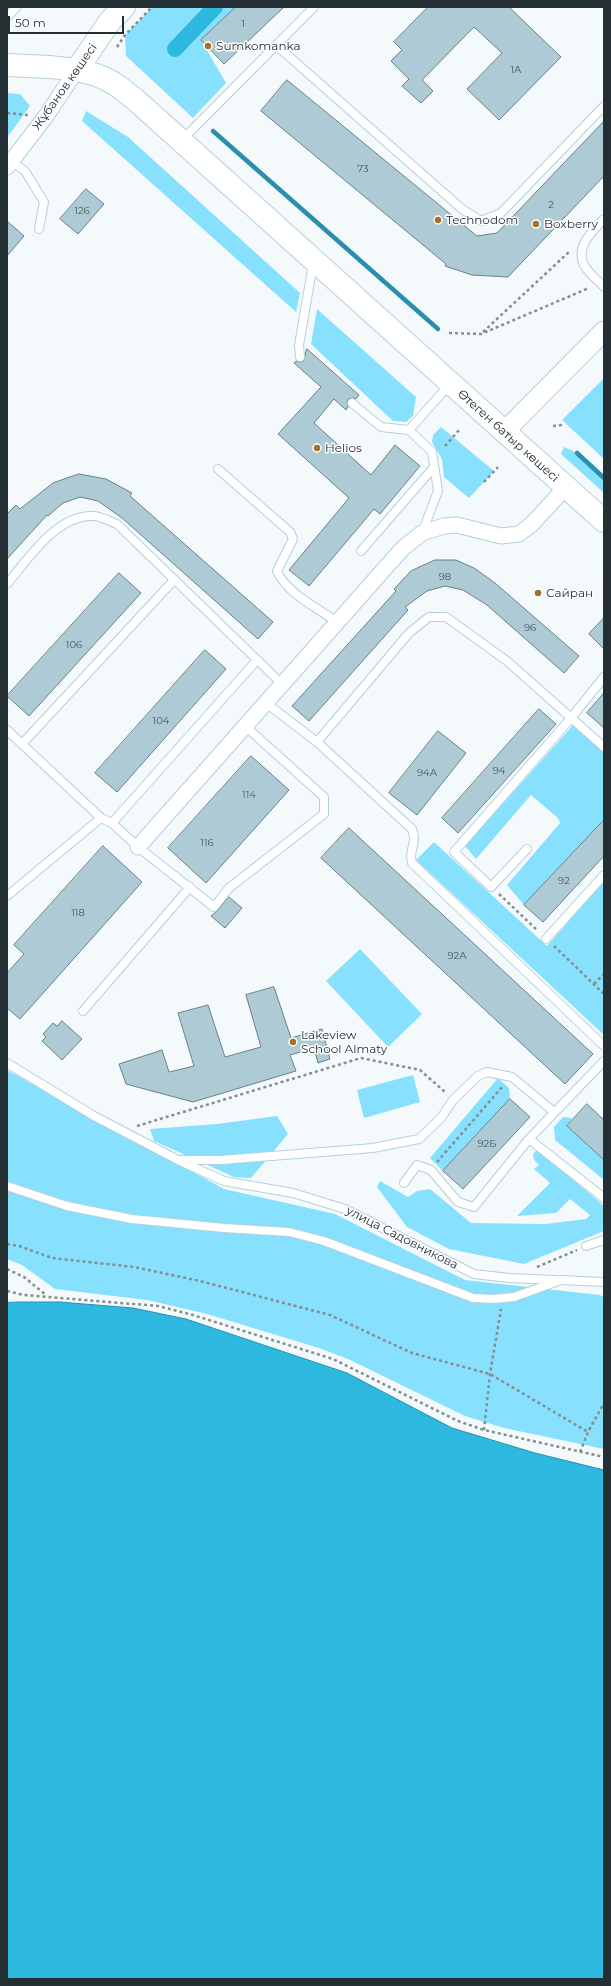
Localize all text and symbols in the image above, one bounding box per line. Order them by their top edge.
scale bar [10,8,126,34]
text: 50 m [15,15,46,30]
house number: 1 [241,18,245,30]
place label: Sumkomanka [216,39,301,53]
street label: Жұбанов көшесі [30,41,100,133]
marker: Sumkomanka [203,41,213,51]
house number: 1А [510,64,522,76]
house number: 73 [357,163,369,175]
house number: 2 [548,199,554,211]
house number: 126 [74,205,90,217]
place label: Technodom [446,213,518,227]
marker: Technodom [433,215,443,225]
place label: Boxberry [544,217,598,231]
marker: Boxberry [531,219,541,229]
street label: Өтеген батыр көшесі [454,387,562,485]
place label: Helios [325,441,362,455]
marker: Helios [312,443,322,453]
house number: 98 [439,571,451,583]
place label: Сайран [546,586,593,600]
marker: Сайран [533,588,543,598]
house number: 96 [524,622,536,634]
house number: 106 [66,639,82,651]
house number: 104 [153,715,169,727]
house number: 94 [493,765,505,777]
house number: 94А [417,767,437,779]
house number: 114 [242,789,256,801]
house number: 116 [200,837,214,849]
house number: 92 [558,875,570,887]
house number: 118 [71,907,85,919]
house number: 92А [447,950,467,962]
place label: Lakeview School Almaty [301,1028,387,1056]
marker: Lakeview School Almaty [288,1037,298,1047]
house number: 92Б [477,1138,497,1150]
street label: улица Садовникова [344,1203,460,1273]

